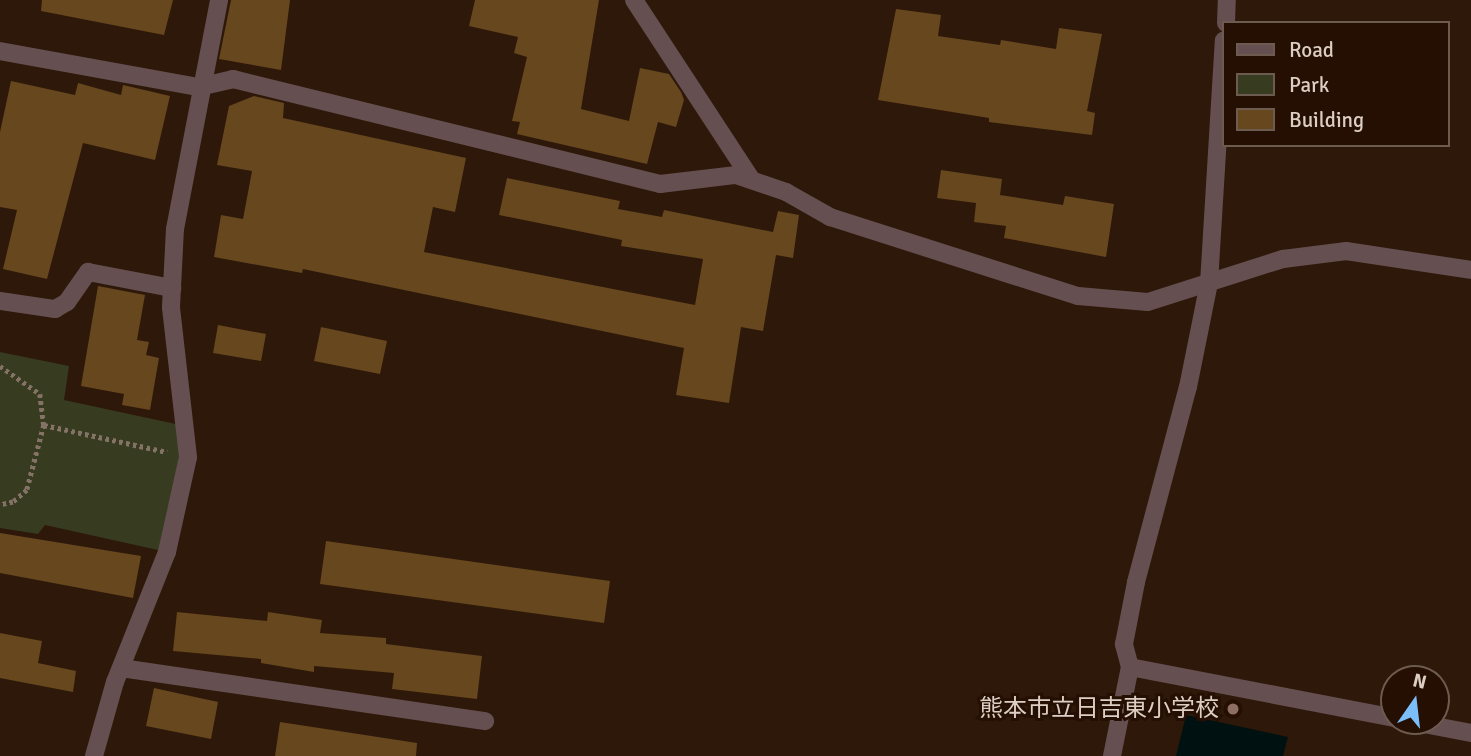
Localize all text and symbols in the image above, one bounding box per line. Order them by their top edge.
legend [1222,21,1450,147]
text: Road [1289,37,1334,63]
text: Park [1289,72,1329,98]
text: Building [1289,107,1364,133]
north arrow [1380,665,1450,735]
text: N [1410,668,1429,695]
place label: 熊本市立日吉東小学校 [979,695,1219,723]
marker: 熊本市立日吉東小学校 [1225,701,1241,717]

